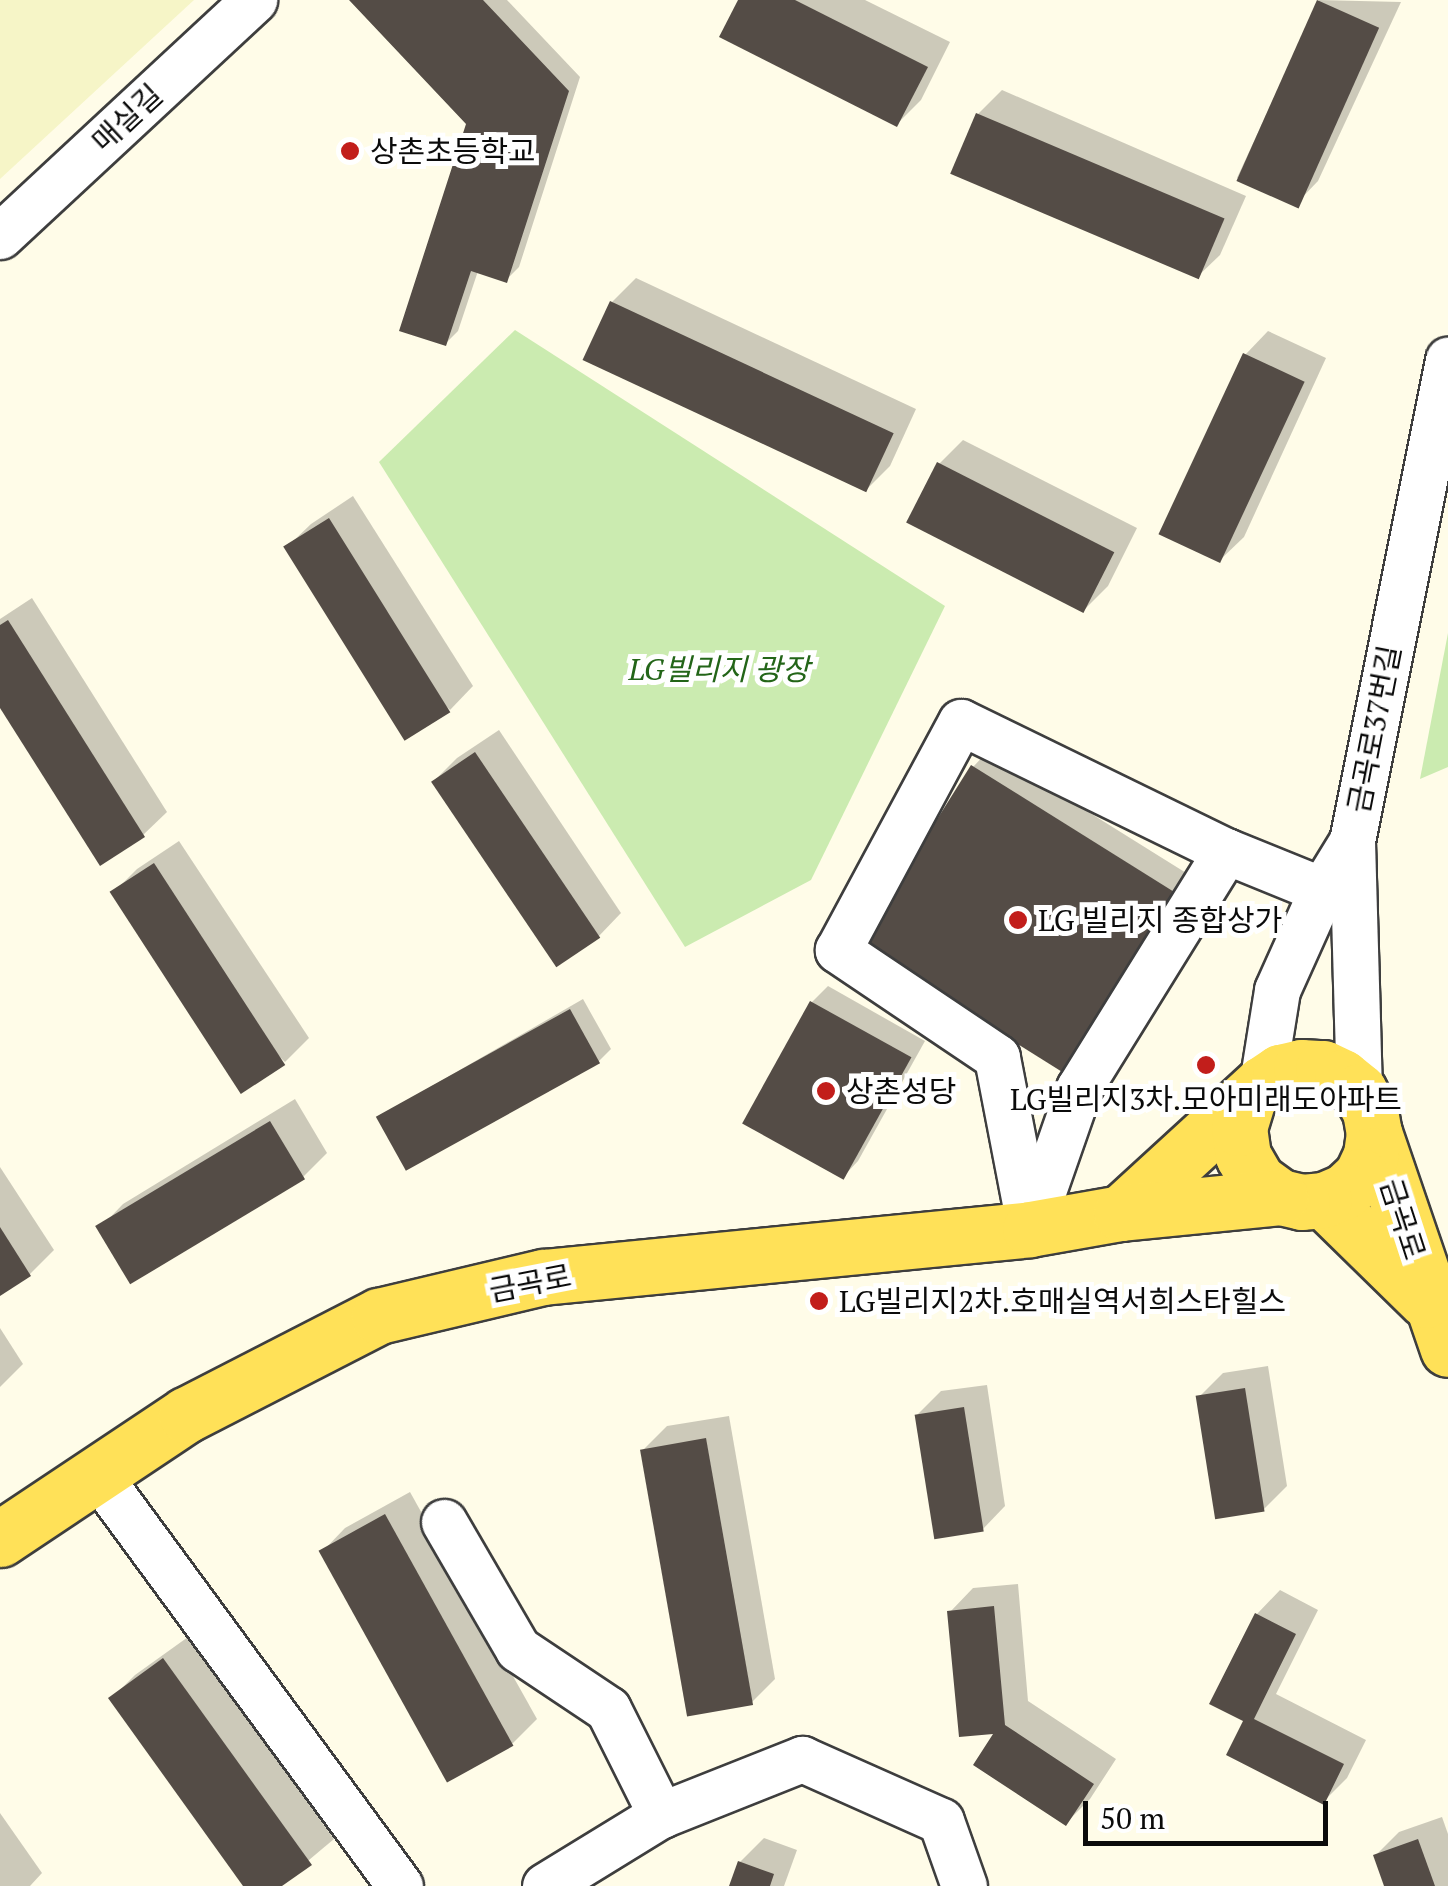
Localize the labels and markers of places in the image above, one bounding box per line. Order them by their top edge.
place label: 상촌초등학교 [370,133,536,169]
marker: 상촌초등학교 [339,140,361,162]
place label: LG 빌리지 종합상가 [1038,902,1282,938]
marker: LG 빌리지 종합상가 [1007,909,1029,931]
marker: LG빌리지3차.모아미래도아파트 [1195,1054,1217,1076]
place label: 상촌성당 [846,1073,956,1109]
marker: 상촌성당 [815,1080,837,1102]
place label: LG빌리지3차.모아미래도아파트 [1010,1081,1402,1117]
place label: LG빌리지2차.호매실역서희스타힐스 [839,1283,1286,1319]
marker: LG빌리지2차.호매실역서희스타힐스 [808,1290,830,1312]

